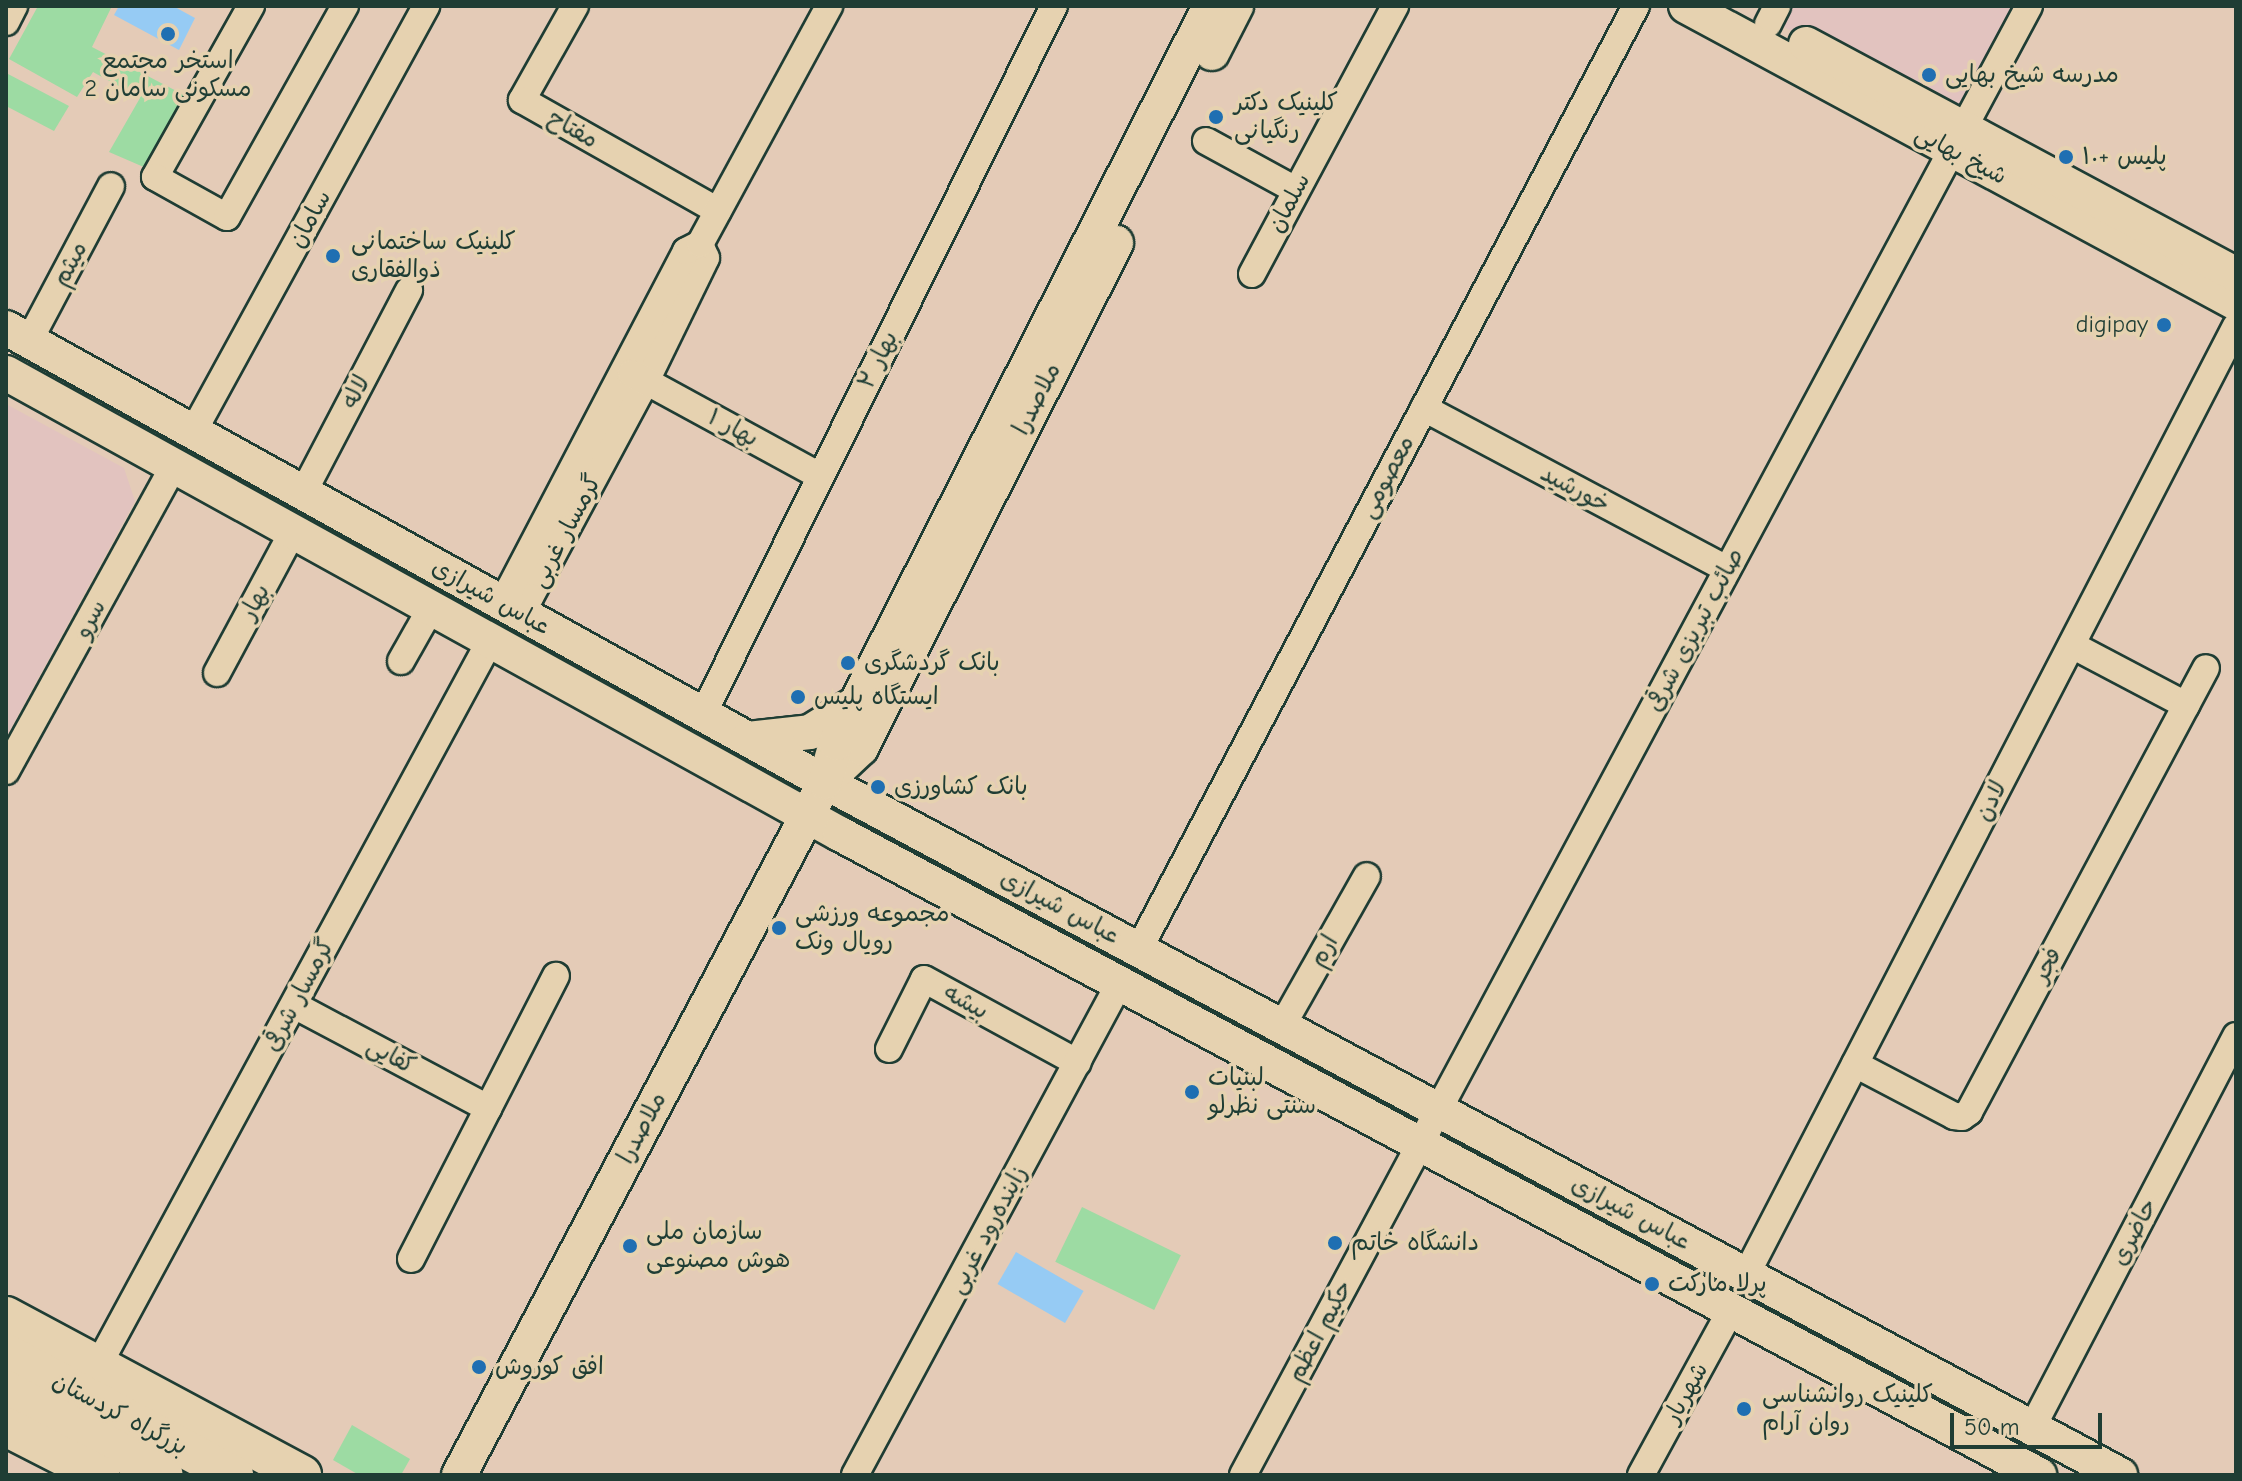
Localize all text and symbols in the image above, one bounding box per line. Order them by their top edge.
marker: استخر مجتمع مسکونی سامان 2 [159,25,177,43]
place label: استخر مجتمع مسکونی سامان 2 [85,47,251,103]
place label: مدرسه شیخ بهایی [1945,61,2119,89]
marker: مدرسه شیخ بهایی [1920,66,1938,84]
place label: کلینیک دکتر رنگیانی [1234,89,1338,145]
street label: مفتاح [543,103,603,155]
marker: کلینیک دکتر رنگیانی [1205,106,1227,128]
street label: شیخ بهایی [1910,119,2012,191]
place label: پلیس +۱۰ [2082,143,2167,171]
marker: پلیس +۱۰ [2057,148,2075,166]
street label: سلمان [1261,168,1317,238]
street label: سامان [282,185,338,253]
place label: کلینیک ساختمانی ذوالفقاری [351,228,516,284]
street label: میثم [46,237,94,291]
marker: کلینیک ساختمانی ذوالفقاری [322,245,344,267]
place label: digipay [2076,311,2148,339]
marker: digipay [2155,316,2173,334]
street label: بهار ۲ [852,326,904,394]
street label: ملاصدرا [1007,358,1067,440]
street label: لاله [335,370,377,414]
street label: بهار ۱ [703,403,763,453]
street label: معصومی [1353,431,1421,523]
street label: خورشید [1535,459,1615,519]
street label: گرمسار غربی [524,469,608,593]
street label: صائب تبریزی شرقی [1640,543,1750,717]
street label: عباس شیرازی [427,553,555,641]
street label: بهار [234,579,276,625]
street label: سرو [68,595,112,643]
place label: بانک گردشگری [864,649,1000,677]
marker: بانک گردشگری [839,654,857,672]
place label: ایستگاه پلیس [814,683,939,711]
marker: ایستگاه پلیس [789,688,807,706]
place label: بانک کشاورزی [894,773,1028,801]
street label: لادن [1969,776,2013,826]
marker: بانک کشاورزی [869,778,887,796]
street label: عباس شیرازی [995,864,1125,950]
place label: مجموعه ورزشی رویال ونک [795,900,949,956]
marker: مجموعه ورزشی رویال ونک [770,919,788,937]
street label: ارم [1303,930,1345,972]
street label: گرمسار شرقی [257,933,341,1057]
street label: فجر [2026,942,2068,988]
street label: بیشه [939,978,993,1026]
street label: کفایی [362,1031,420,1081]
place label: لبنیات سنتی نظرلو [1208,1064,1316,1120]
marker: لبنیات سنتی نظرلو [1183,1083,1201,1101]
street label: ملاصدرا [611,1087,673,1169]
street label: زاینده‌رود غربی [942,1161,1034,1299]
street label: عباس شیرازی [1566,1170,1696,1256]
street label: حاضری [2104,1194,2164,1270]
place label: سازمان ملی هوش مصنوعی [646,1218,790,1274]
place label: دانشگاه خاتم [1351,1229,1479,1257]
marker: دانشگاه خاتم [1326,1234,1344,1252]
marker: سازمان ملی هوش مصنوعی [621,1237,639,1255]
place label: پرلا مارکت [1668,1270,1767,1298]
street label: حکیم اعظم [1281,1275,1359,1387]
marker: پرلا مارکت [1643,1275,1661,1293]
place label: افق کوروش [495,1353,604,1381]
street label: شهریار [1658,1357,1714,1429]
marker: افق کوروش [470,1358,488,1376]
street label: بزرگراه کردستان [47,1366,193,1462]
place label: کلینیک روانشناسی روان آرام [1762,1381,1933,1437]
scale bar [1954,1397,2106,1447]
marker: کلینیک روانشناسی روان آرام [1733,1398,1755,1420]
text: 50 m [1964,1413,2020,1441]

